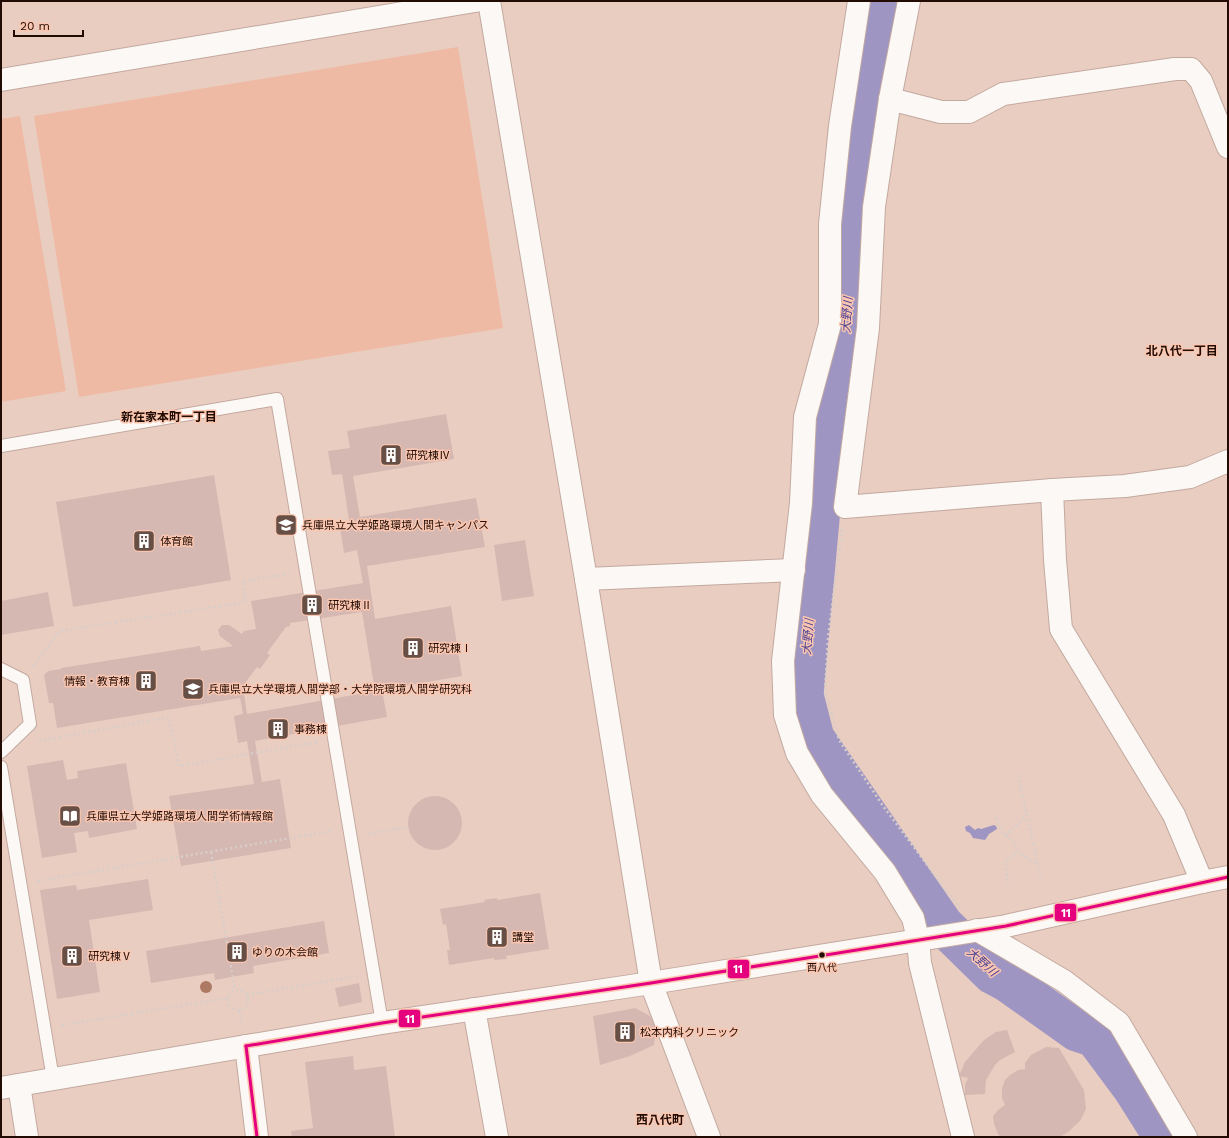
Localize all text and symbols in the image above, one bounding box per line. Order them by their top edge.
scale bar [14,12,83,38]
text: 20 m [20,19,50,33]
water label: 大野川 [839,295,855,333]
district label: 北八代一丁目 [1146,344,1218,358]
district label: 新在家本町一丁目 [121,410,217,424]
building icon: 研究棟Ⅳ [378,442,404,468]
place label: 研究棟Ⅳ [406,449,450,462]
school or university icon: 兵庫県立大学姫路環境人間キャンパス [273,512,299,538]
place label: 兵庫県立大学姫路環境人間キャンパス [302,519,489,532]
building icon: 体育館 [131,528,157,554]
place label: 体育館 [160,535,193,548]
building icon: 研究棟Ⅱ [299,592,325,618]
place label: 研究棟Ⅱ [328,599,372,612]
water label: 大野川 [799,616,817,656]
building icon: 研究棟Ⅰ [400,635,426,661]
place label: 研究棟Ⅰ [428,642,472,655]
building icon: 情報・教育棟 [133,668,159,694]
place label: 情報・教育棟 [64,675,130,688]
school or university icon: 兵庫県立大学環境人間学部・大学院環境人間学研究科 [180,676,206,702]
place label: 兵庫県立大学環境人間学部・大学院環境人間学研究科 [208,683,472,696]
building icon: 事務棟 [265,716,291,742]
place label: 事務棟 [294,723,327,736]
library icon: 兵庫県立大学姫路環境人間学術情報館 [57,803,83,829]
place label: 兵庫県立大学姫路環境人間学術情報館 [86,810,273,823]
line badge: 11 [1054,903,1077,922]
text: 11 [1061,907,1071,920]
building icon: 講堂 [484,924,510,950]
place label: 講堂 [512,931,534,944]
building icon: ゆりの木会館 [224,939,250,965]
building icon: 研究棟Ⅴ [59,943,85,969]
water label: 大野川 [964,945,1002,981]
place label: ゆりの木会館 [252,946,318,959]
place label: 研究棟Ⅴ [88,950,132,963]
marker: 西八代 [817,950,827,960]
line badge: 11 [727,959,750,979]
place label: 西八代 [807,962,837,973]
text: 11 [733,963,743,976]
line badge: 11 [398,1009,421,1028]
text: 11 [405,1013,415,1026]
building icon: 松本内科クリニック [612,1019,638,1045]
place label: 松本内科クリニック [640,1026,739,1039]
district label: 西八代町 [636,1113,684,1127]

